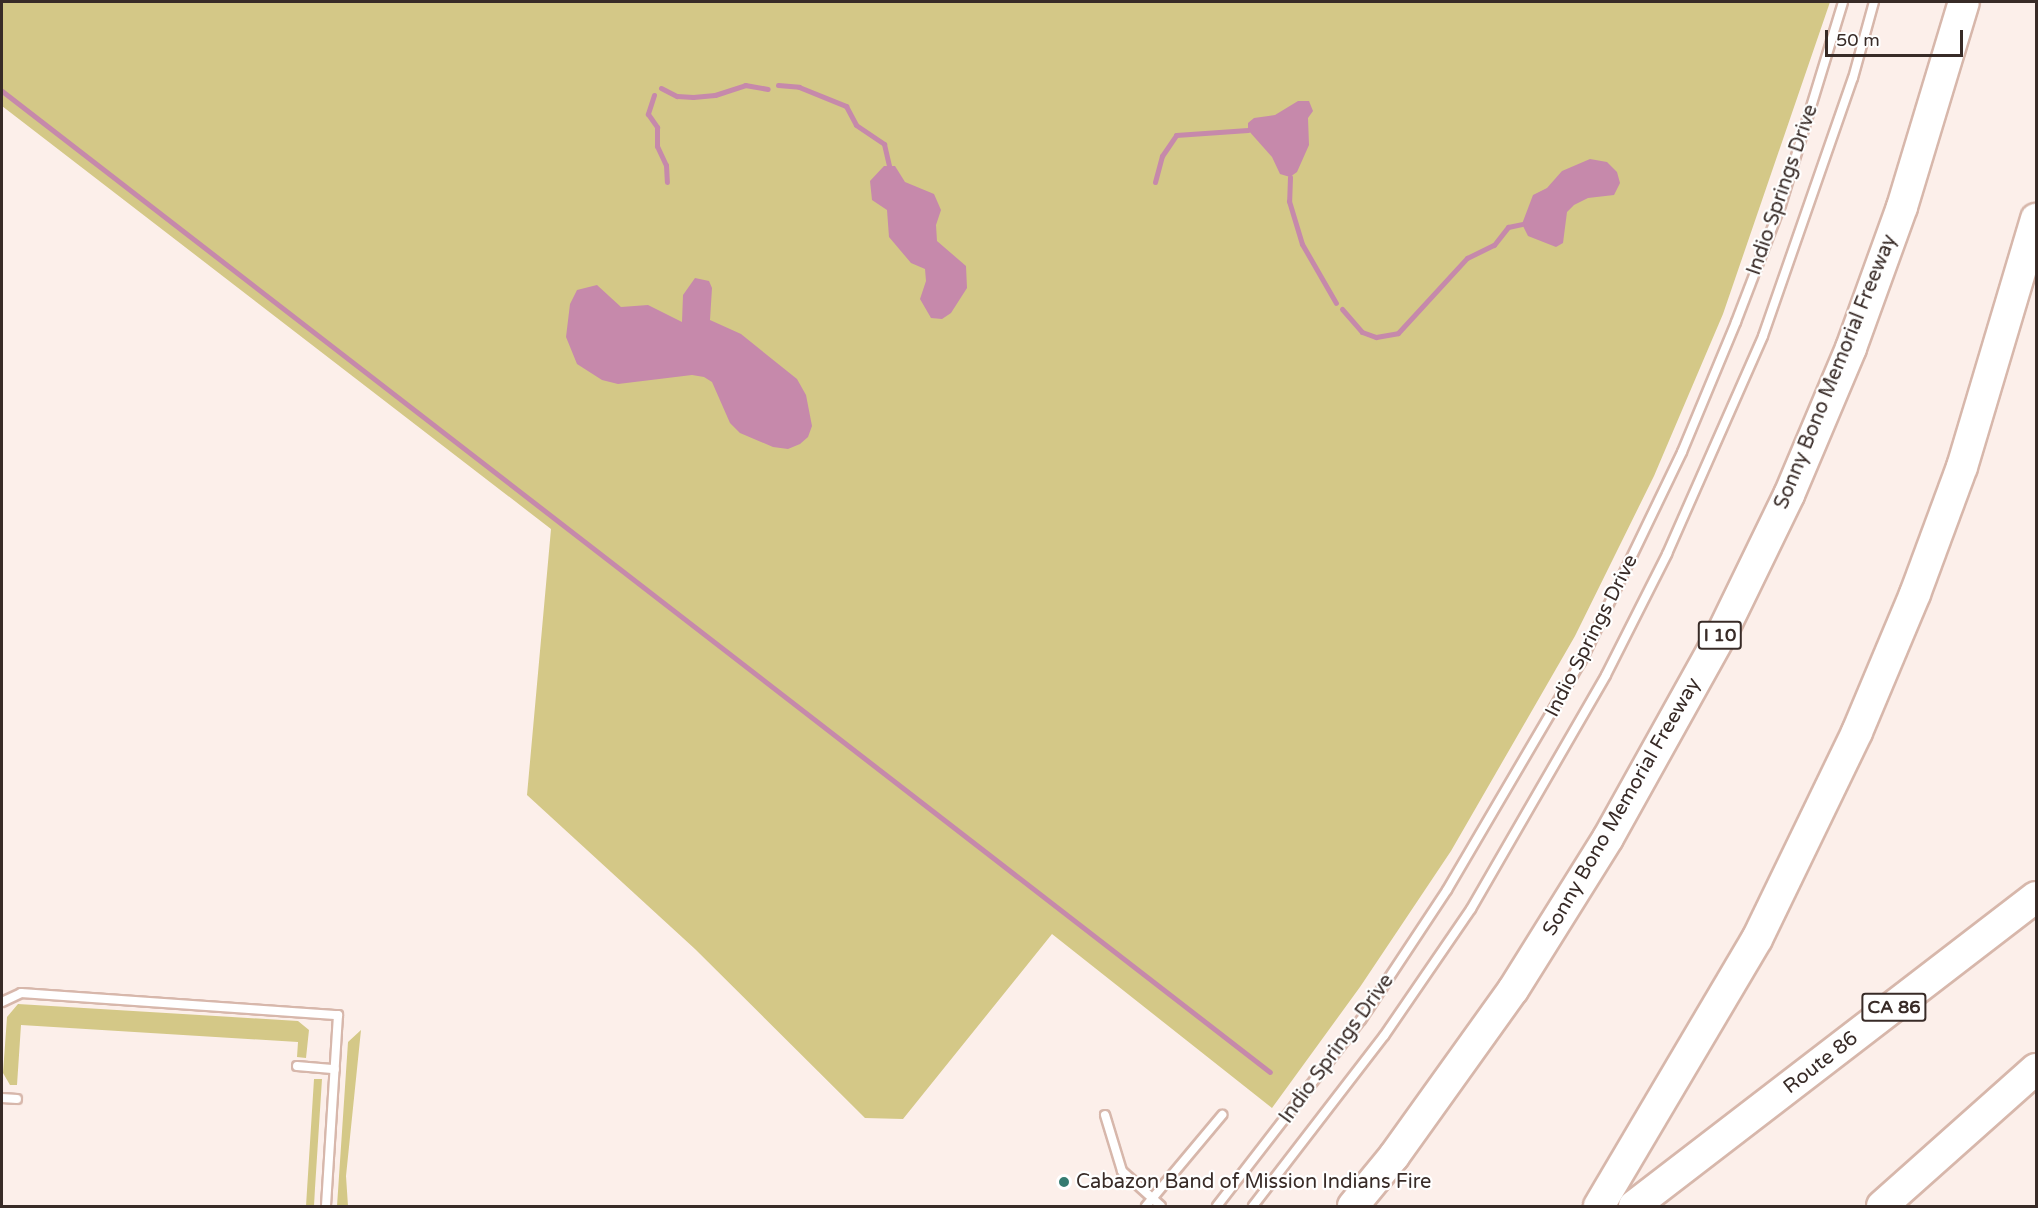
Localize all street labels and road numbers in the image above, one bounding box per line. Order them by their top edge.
street label: Indio Springs Drive [1743,102,1823,278]
street label: Sonny Bono Memorial Freeway [1770,231,1902,513]
street label: Indio Springs Drive [1541,551,1643,721]
road number: I 10 [1698,620,1742,650]
street label: Sonny Bono Memorial Freeway [1538,674,1706,940]
street label: Indio Springs Drive [1275,970,1399,1128]
road number: CA 86 [1861,992,1927,1022]
street label: Route 86 [1779,1027,1863,1099]

